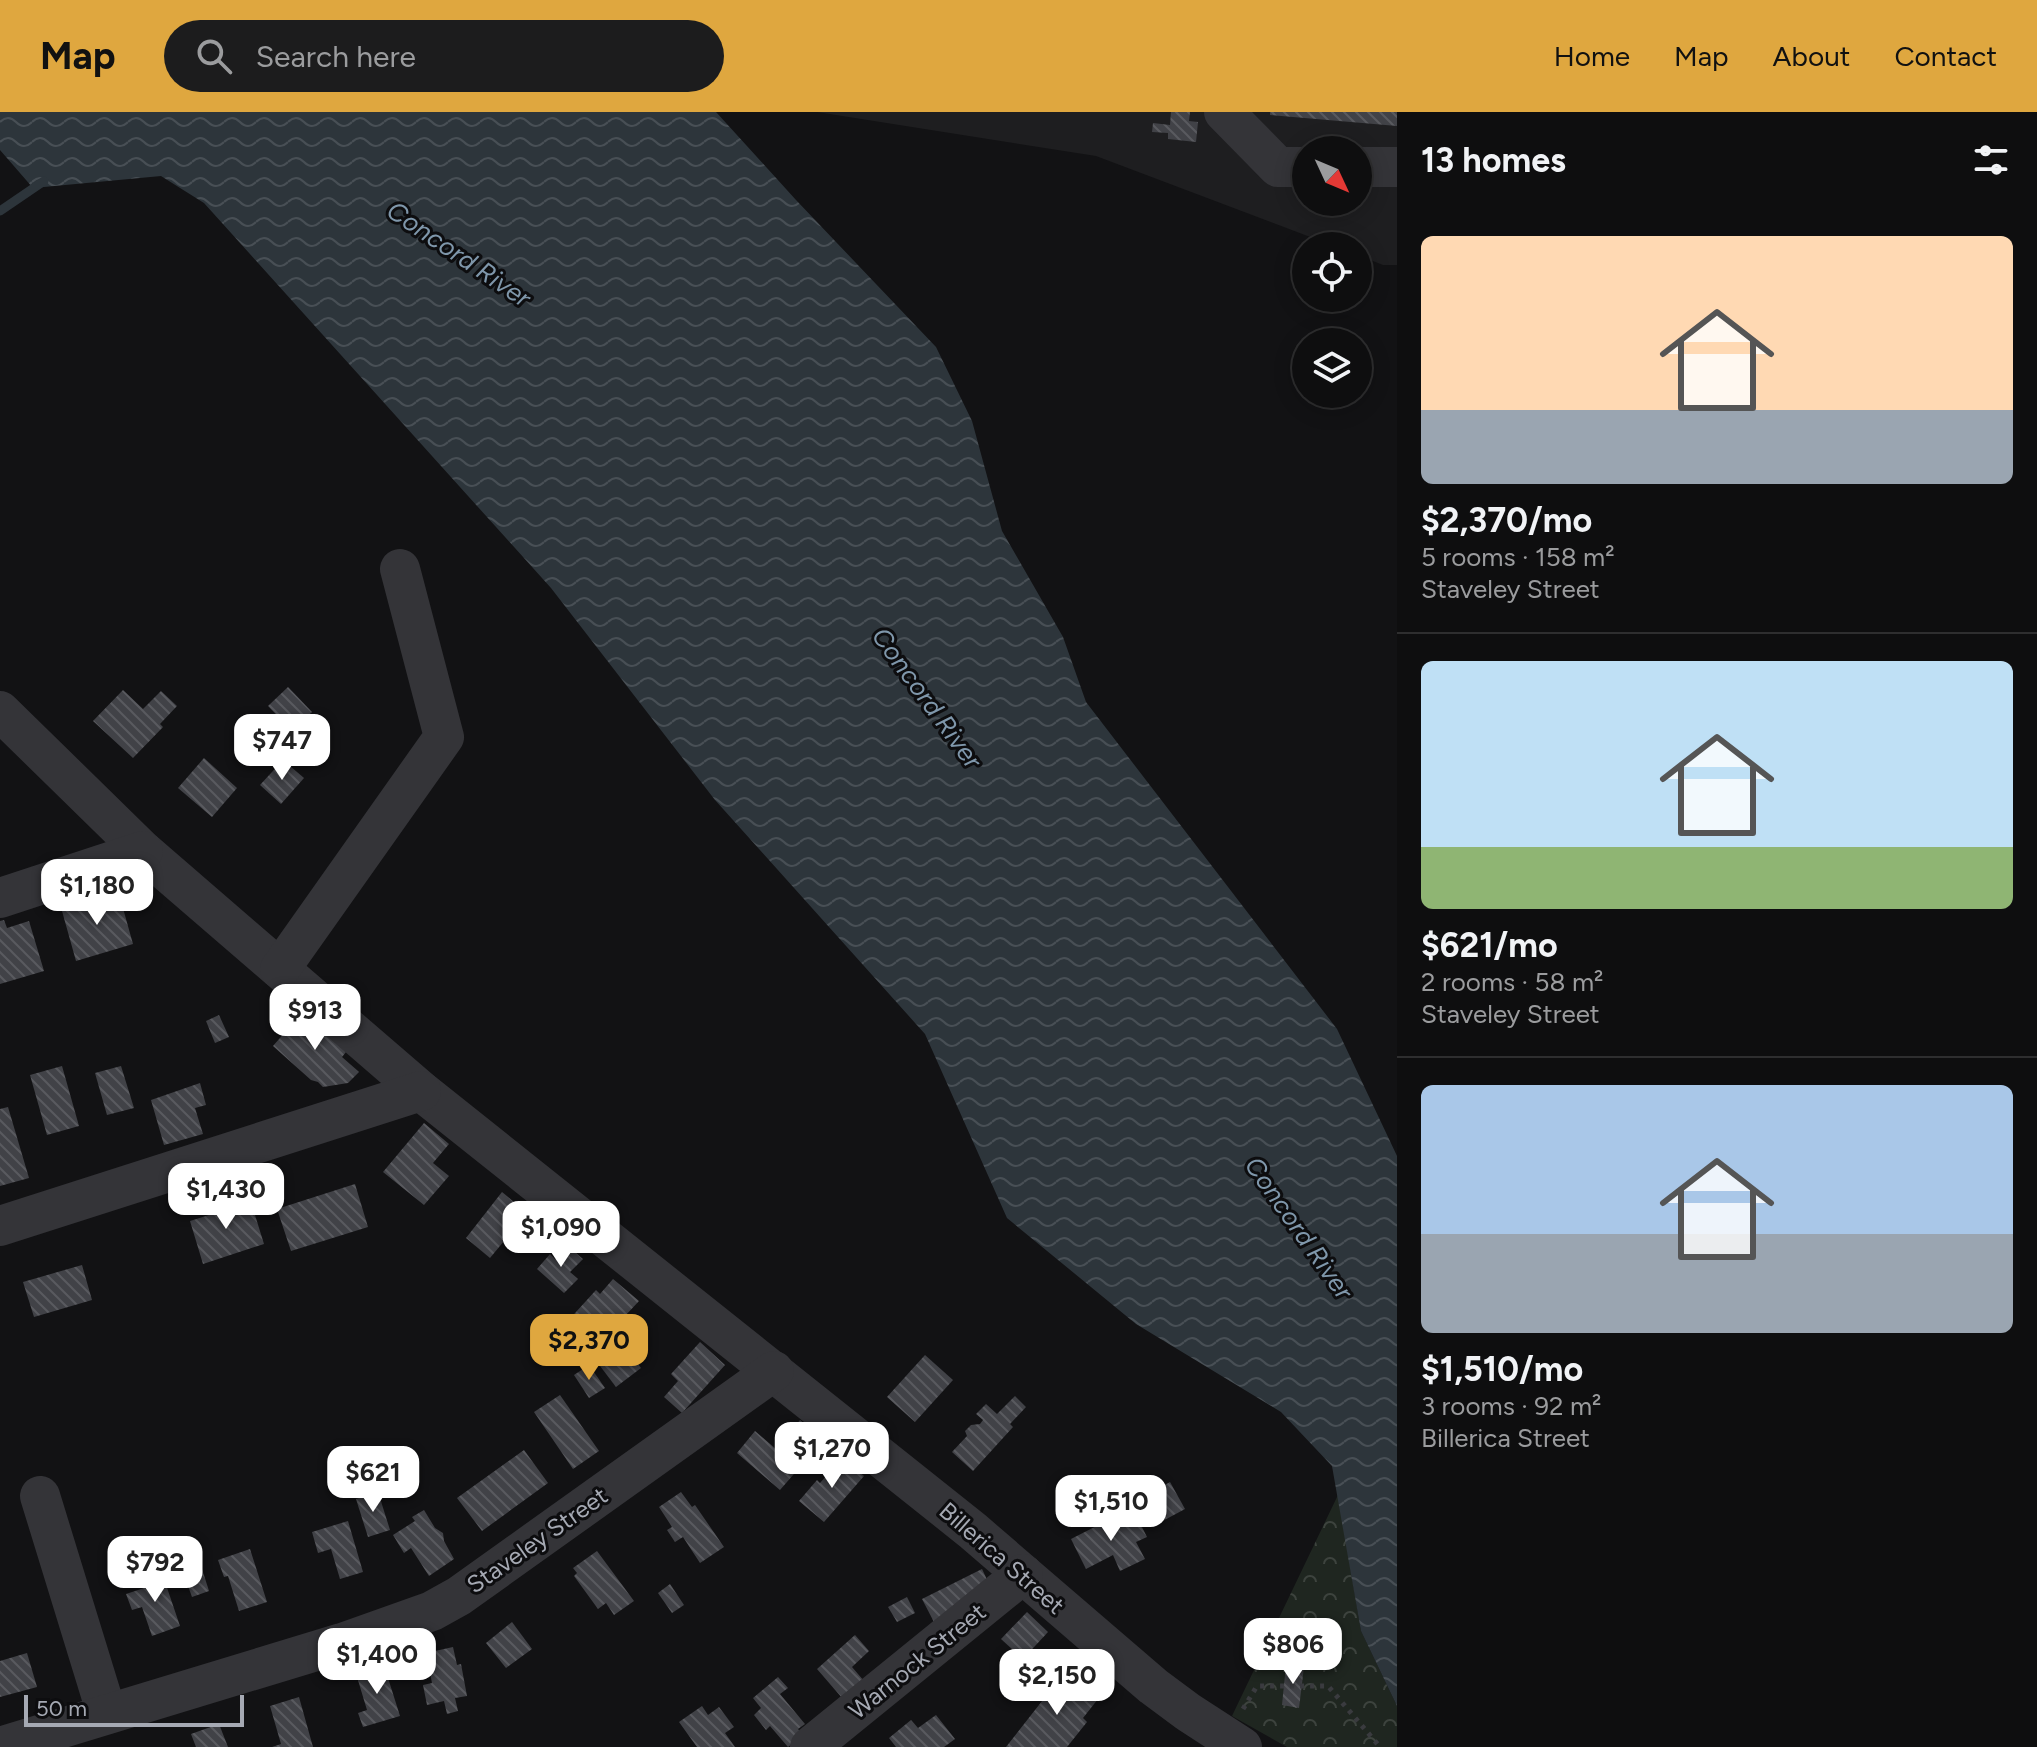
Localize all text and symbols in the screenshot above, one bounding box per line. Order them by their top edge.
search box [164,20,724,92]
text: Map [40,33,116,79]
icon: search [192,34,236,78]
text: Search here [256,38,416,75]
text: Home [1554,39,1630,73]
text: Map [1674,39,1729,73]
text: About [1773,39,1850,73]
text: Contact [1894,39,1997,73]
north arrow [1292,136,1372,216]
map controls [1292,136,1372,408]
icon: filters [1969,138,2013,182]
text: 13 homes [1421,140,1566,181]
water label: Concord River [381,194,538,315]
button: locate [1292,232,1372,312]
icon: home [1645,288,1789,432]
button: layers [1292,328,1372,408]
text: $2,370/mo [1421,500,1592,541]
text: 5 rooms · 158 m² [1421,541,1615,573]
text: Staveley Street [1421,573,1600,605]
water label: Concord River [865,621,990,776]
icon: home [1645,713,1789,857]
pin: $747 [235,714,329,782]
text: $747 [252,724,312,756]
pin: $1,180 [32,859,162,927]
text: $1,180 [59,869,135,901]
text: $621/mo [1421,925,1558,966]
text: 2 rooms · 58 m² [1421,966,1603,998]
pin: $913 [268,984,362,1052]
text: $913 [288,994,342,1026]
text: Staveley Street [1421,998,1600,1030]
icon: home [1645,1137,1789,1281]
water label: Concord River [1238,1151,1361,1306]
pin: $1,430 [161,1163,291,1231]
text: $1,430 [186,1173,266,1205]
pin: $1,090 [496,1201,626,1269]
text: $1,090 [521,1211,601,1243]
pin: $2,370 [524,1314,654,1382]
text: $2,370 [548,1324,630,1356]
text: $1,510/mo [1421,1349,1583,1390]
text: 3 rooms · 92 m² [1421,1390,1601,1422]
pin: $1,270 [767,1422,897,1490]
text: Billerica Street [1421,1422,1590,1454]
text: $1,270 [793,1432,871,1464]
pin: $621 [326,1446,420,1514]
text: $621 [345,1456,401,1488]
pin: $1,510 [1046,1475,1176,1543]
street label: Staveley Street [461,1481,613,1599]
text: $1,510 [1074,1485,1148,1517]
street label: Billerica Street [934,1496,1070,1620]
pin: $792 [108,1536,202,1604]
text: $792 [126,1546,185,1578]
street label: Warnock Street [843,1597,991,1725]
pin: $806 [1246,1618,1340,1686]
pin: $1,400 [312,1628,442,1696]
text: $806 [1262,1628,1324,1660]
text: $1,400 [336,1638,418,1670]
pin: $2,150 [992,1649,1122,1717]
text: $2,150 [1017,1659,1097,1691]
scale bar [24,1691,244,1727]
text: 50 m [36,1695,87,1722]

